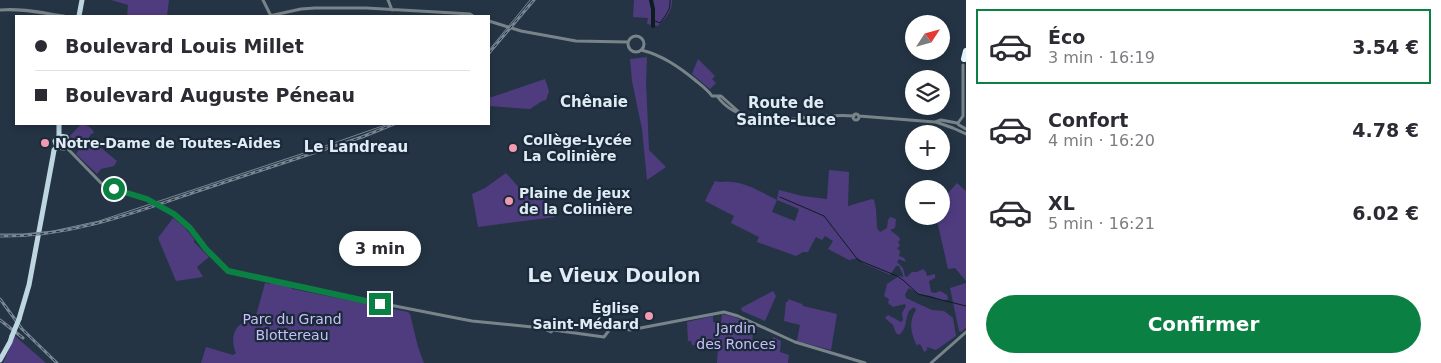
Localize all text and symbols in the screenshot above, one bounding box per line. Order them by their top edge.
north arrow [905,15,950,60]
map controls [905,15,950,225]
icon: car [988,24,1033,69]
text: Éco [1048,26,1085,48]
text: Boulevard Louis Millet [65,35,304,57]
text: 3.54 € [1352,36,1419,58]
text: 3 min · 16:19 [1048,48,1155,67]
button: layers [905,70,950,115]
text: Boulevard Auguste Péneau [65,84,355,106]
district label: Chênaie [560,93,628,111]
district label: Route de Sainte-Luce [736,94,836,129]
icon: car [988,107,1033,152]
text: Confort [1048,109,1128,131]
text: 4.78 € [1352,119,1419,141]
button: + [905,125,950,170]
text: 4 min · 16:20 [1048,131,1155,150]
place label: Collège-Lycée La Colinière [523,132,632,164]
place label: Notre-Dame de Toutes-Aides [55,135,281,151]
marker: Notre-Dame de Toutes-Aides [39,137,51,149]
district label: Le Landreau [304,138,408,156]
marker: Collège-Lycée La Colinière [507,142,519,154]
route start [103,178,125,200]
button: − [905,180,950,225]
place label: Plaine de jeux de la Colinière [519,185,633,217]
icon: car [988,190,1033,235]
text: XL [1048,192,1075,214]
marker: Plaine de jeux de la Colinière [503,195,515,207]
text: 6.02 € [1352,202,1419,224]
text: 5 min · 16:21 [1048,214,1155,233]
callout: 3 min [339,232,421,266]
text: 3 min [355,239,405,258]
district label: Le Vieux Doulon [527,264,701,286]
route end [369,293,391,315]
button: Confirmer [986,295,1421,353]
place label: Église Saint-Médard [532,300,639,332]
marker: Église Saint-Médard [643,310,655,322]
park label: Parc du Grand Blottereau [242,311,342,343]
park label: Jardin des Ronces [696,320,776,352]

